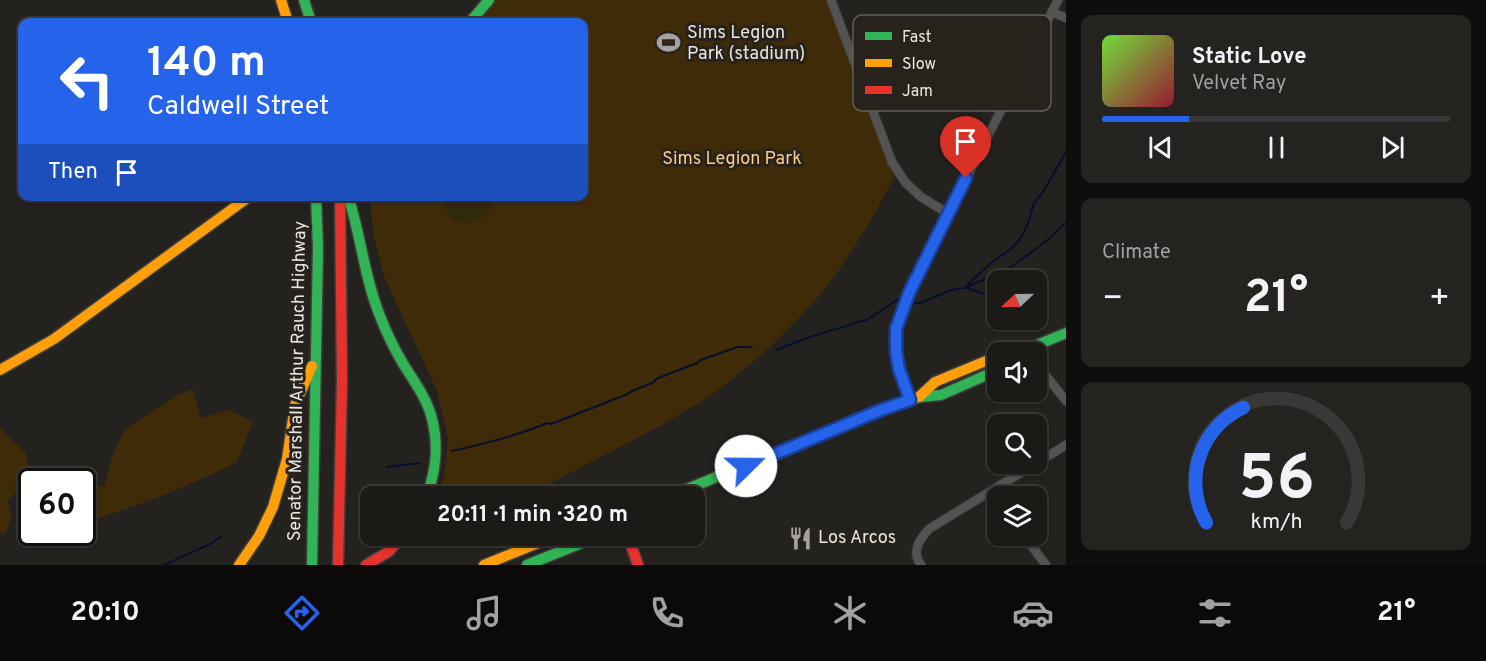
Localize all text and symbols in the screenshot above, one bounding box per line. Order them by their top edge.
legend [853,15,1051,111]
place label: Sims Legion Park (stadium) [687,22,805,66]
text: Fast [902,28,932,48]
sports icon: Sims Legion Park (stadium) [656,30,682,56]
text: 140 m [147,38,266,91]
icon: left [48,42,126,120]
text: Static Love [1192,44,1306,71]
text: Slow [902,55,936,75]
text: Velvet Ray [1192,71,1286,97]
text: Jam [902,82,933,102]
text: Caldwell Street [147,90,329,124]
pin [940,116,991,178]
icon: arrive [949,125,982,158]
icon: previous [1144,131,1177,164]
icon: pause [1260,131,1293,164]
icon: next [1376,131,1409,164]
park label: Sims Legion Park [662,148,802,171]
icon: arrive [110,156,143,189]
text: Then [48,159,98,186]
street label: Senator Marshall Arthur Rauch Highway [284,221,312,541]
text: Climate [1102,240,1171,266]
north arrow [987,270,1047,330]
map controls [987,270,1047,546]
text: 21° [1244,271,1308,328]
text: − [1102,279,1123,321]
text: + [1429,279,1450,321]
button: sound [987,342,1047,402]
button: search [987,414,1047,474]
position arrow [714,434,778,498]
text: 56 [1238,442,1314,521]
speed limit sign: 60 [18,468,96,546]
button: layers [987,486,1047,546]
text: 20:11 · 1 min · 320 m [437,502,628,529]
text: km/h [1250,509,1302,536]
restaurant icon: Los Arcos [787,525,813,551]
place label: Los Arcos [818,527,896,550]
icon: directions [281,592,323,634]
icon: music [463,592,505,634]
icon: phone [646,592,688,634]
icon: climate [829,592,871,634]
icon: car [1012,592,1054,634]
icon: filters [1194,592,1236,634]
text: 20:10 [70,596,140,630]
text: 21° [1377,596,1416,630]

